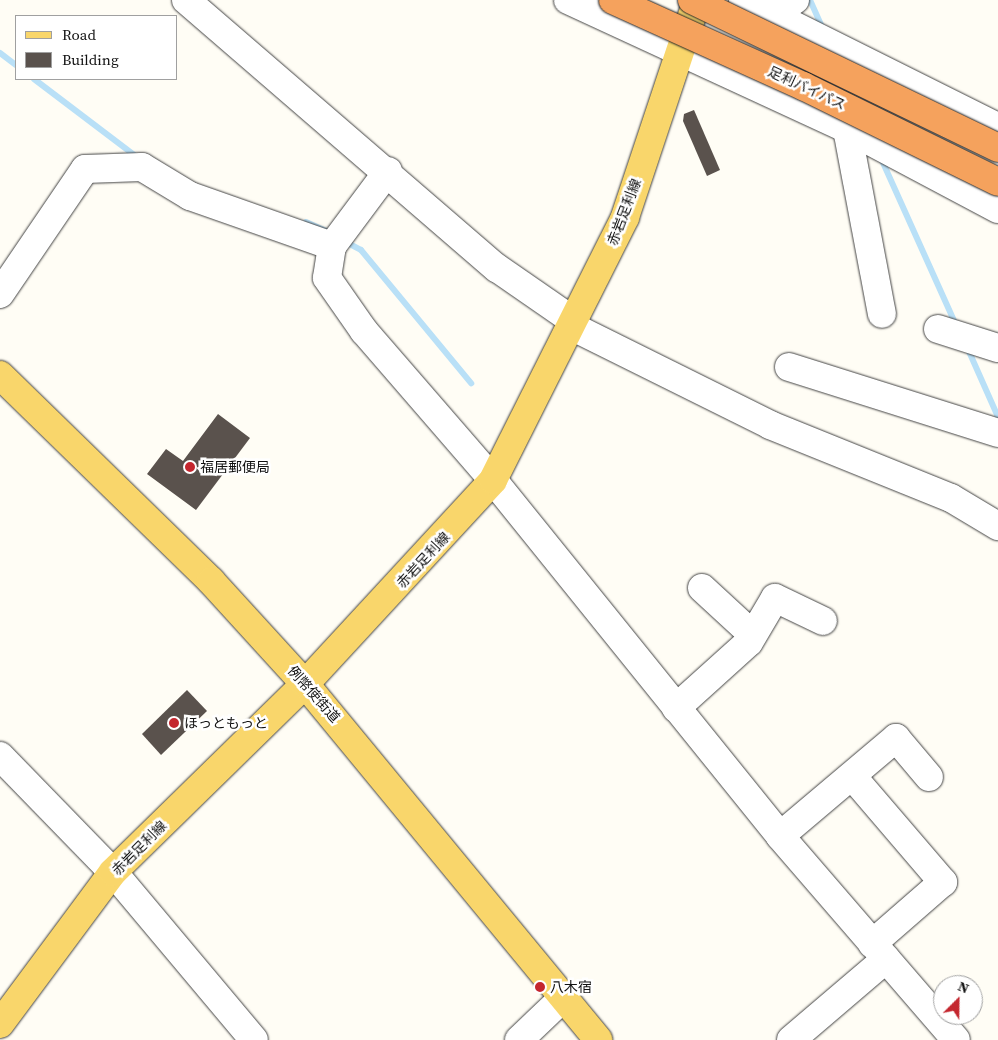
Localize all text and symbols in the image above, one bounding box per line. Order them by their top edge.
legend [15,15,178,80]
text: Road [62,24,96,45]
text: Building [62,49,119,70]
street label: 足利バイパス [765,63,849,113]
street label: 赤岩足利線 [604,176,644,248]
place label: 福居郵便局 [200,459,270,475]
marker: 福居郵便局 [184,461,196,473]
street label: 赤岩足利線 [393,529,453,591]
street label: 例幣使街道 [284,662,344,726]
place label: ほっともっと [184,715,268,731]
marker: ほっともっと [168,717,180,729]
street label: 赤岩足利線 [108,817,170,879]
north arrow [933,975,983,1025]
text: N [955,976,972,998]
place label: 八木宿 [550,979,592,995]
marker: 八木宿 [534,981,546,993]

